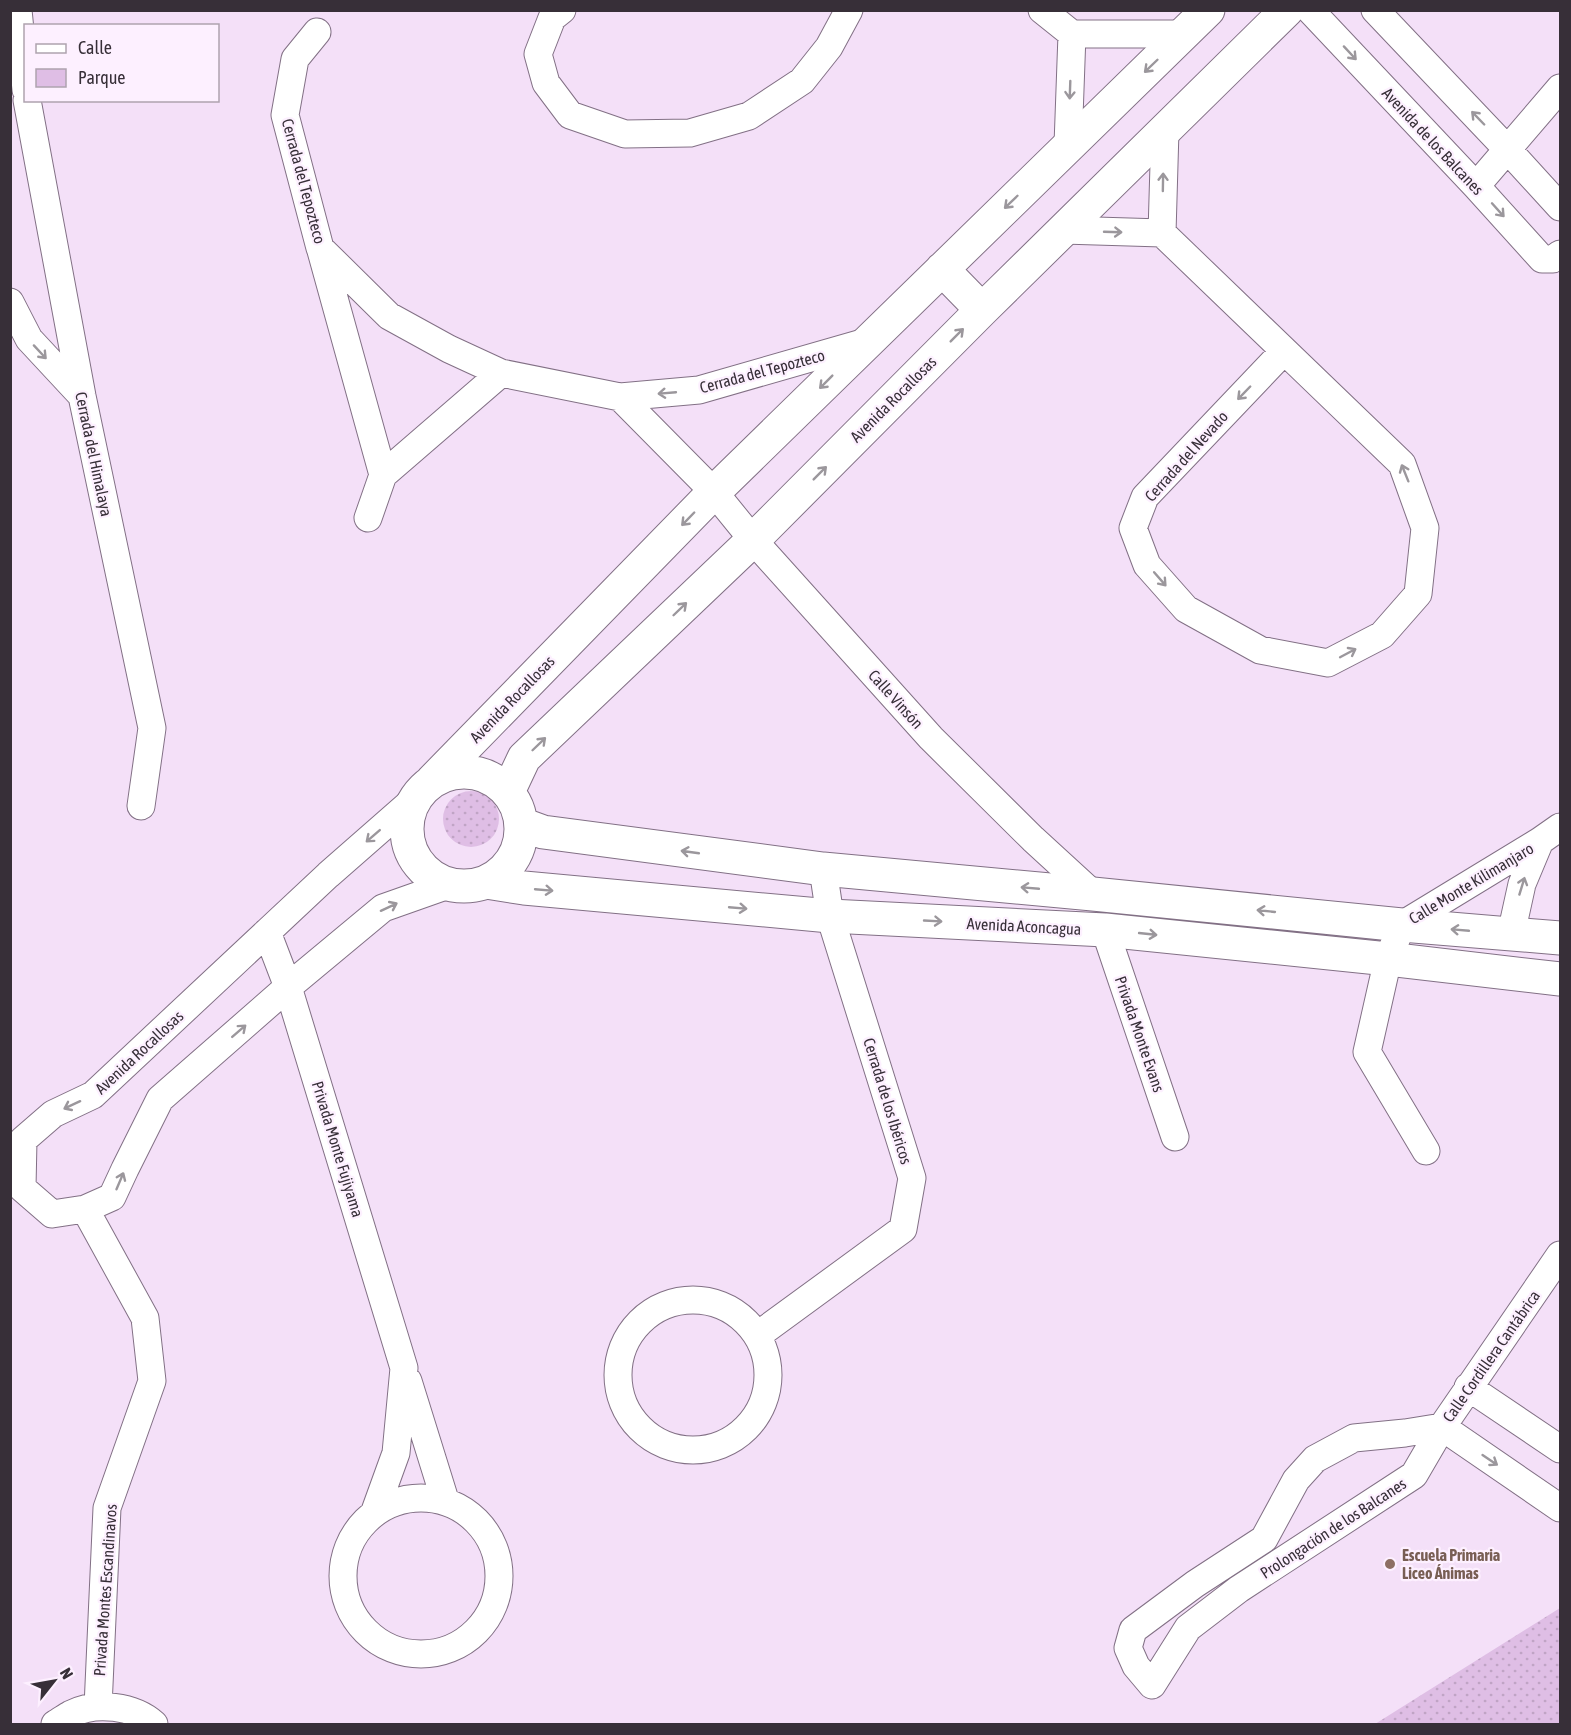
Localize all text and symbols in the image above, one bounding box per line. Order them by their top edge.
legend [24,24,219,102]
text: Calle [78,37,112,58]
one-way arrow [1343,45,1357,60]
one-way arrow [1143,59,1158,73]
text: Parque [78,67,126,88]
one-way arrow [1064,79,1076,99]
street label: Avenida de los Balcanes [1379,84,1487,199]
one-way arrow [1471,110,1485,125]
street label: Cerrada del Tepozteco [278,117,329,246]
one-way arrow [1158,172,1169,192]
one-way arrow [1003,194,1018,209]
one-way arrow [1491,202,1505,217]
one-way arrow [1102,226,1122,237]
one-way arrow [950,327,964,342]
one-way arrow [33,344,47,359]
street label: Cerrada del Tepozteco [698,346,827,397]
street label: Avenida Rocallosas [846,352,940,446]
one-way arrow [818,374,833,389]
one-way arrow [1236,386,1251,401]
one-way arrow [658,388,678,399]
street label: Cerrada del Himalaya [71,390,116,518]
street label: Cerrada del Nevado [1141,407,1231,505]
one-way arrow [1399,464,1410,483]
one-way arrow [812,465,827,480]
one-way arrow [680,512,695,527]
one-way arrow [1153,571,1167,586]
one-way arrow [673,602,688,617]
one-way arrow [1339,646,1357,658]
street label: Avenida Rocallosas [466,652,558,746]
street label: Calle Vinsón [865,666,927,732]
one-way arrow [532,737,547,751]
one-way arrow [366,829,381,843]
street label: Calle Monte Kilimanjaro [1406,839,1537,928]
one-way arrow [681,846,701,857]
one-way arrow [1517,877,1528,896]
one-way arrow [1021,882,1041,893]
one-way arrow [534,885,554,896]
one-way arrow [380,901,398,913]
one-way arrow [728,903,748,914]
one-way arrow [1257,905,1277,916]
street label: Avenida Aconcagua [966,914,1082,939]
one-way arrow [922,916,942,927]
one-way arrow [1451,924,1471,935]
one-way arrow [1138,929,1158,940]
street label: Privada Monte Evans [1112,974,1168,1095]
street label: Avenida Rocallosas [91,1006,187,1097]
one-way arrow [231,1024,246,1038]
street label: Cerrada de los Ibéricos [860,1036,916,1167]
street label: Privada Monte Fujiyama [308,1079,367,1220]
one-way arrow [63,1099,81,1111]
one-way arrow [114,1172,126,1190]
street label: Calle Cordillera Cantábrica [1439,1287,1543,1425]
one-way arrow [1481,1454,1498,1466]
street label: Prolongación de los Balcanes [1257,1474,1410,1583]
street label: Privada Montes Escandinavos [90,1503,120,1677]
place label: Escuela Primaria Liceo Ánimas [1402,1546,1500,1582]
marker: Escuela Primaria Liceo Ánimas [1383,1557,1397,1571]
north arrow [24,1651,84,1711]
text: N [57,1665,77,1682]

